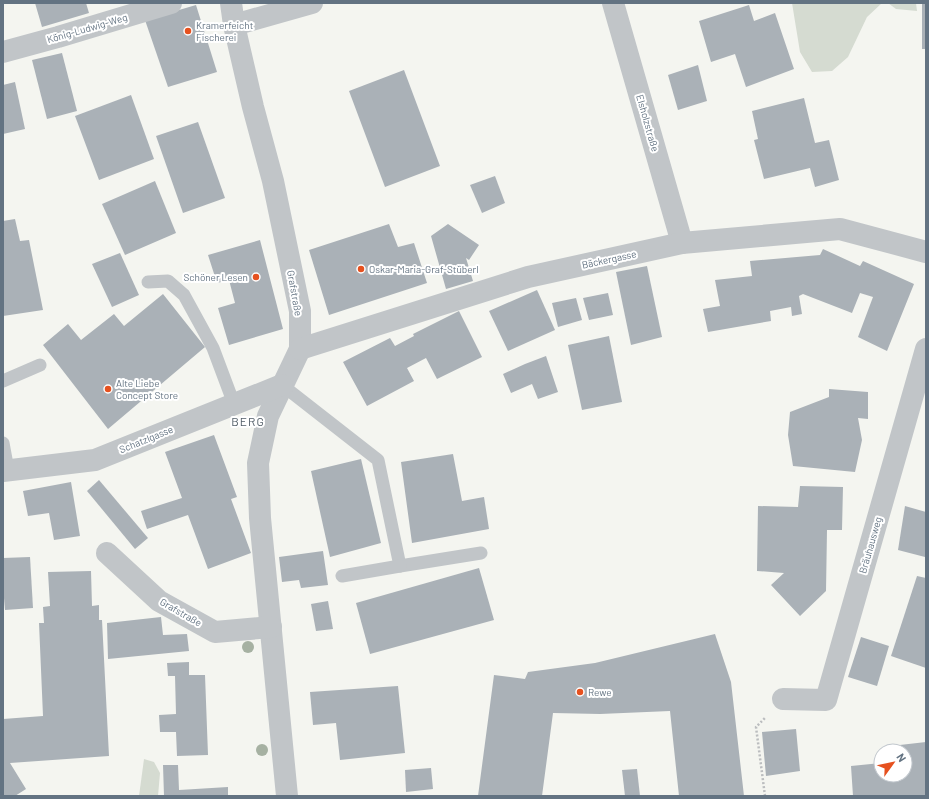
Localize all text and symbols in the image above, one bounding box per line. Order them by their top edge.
street label: König-Ludwig-Weg [45,11,129,45]
place label: Kramerfeicht Fischerei [196,19,254,43]
marker: Kramerfeicht Fischerei [183,26,193,36]
street label: Elsholzstraße [634,93,662,153]
street label: Bäckergasse [581,247,637,271]
place label: Oskar-Maria-Graf-Stüberl [369,263,478,275]
marker: Oskar-Maria-Graf-Stüberl [356,264,366,274]
street label: Grafstraße [285,269,305,317]
place label: Schöner Lesen [184,271,248,283]
marker: Schöner Lesen [251,272,261,282]
place label: Alte Liebe Concept Store [116,377,178,401]
marker: Alte Liebe Concept Store [103,384,113,394]
district label: BERG [231,414,265,428]
street label: Schatzlgasse [117,423,175,455]
street label: Bräuhausweg [856,515,884,575]
street label: Grafstraße [158,595,204,629]
place label: Rewe [588,686,612,698]
marker: Rewe [575,687,585,697]
north arrow [873,743,913,783]
text: N [894,751,909,764]

